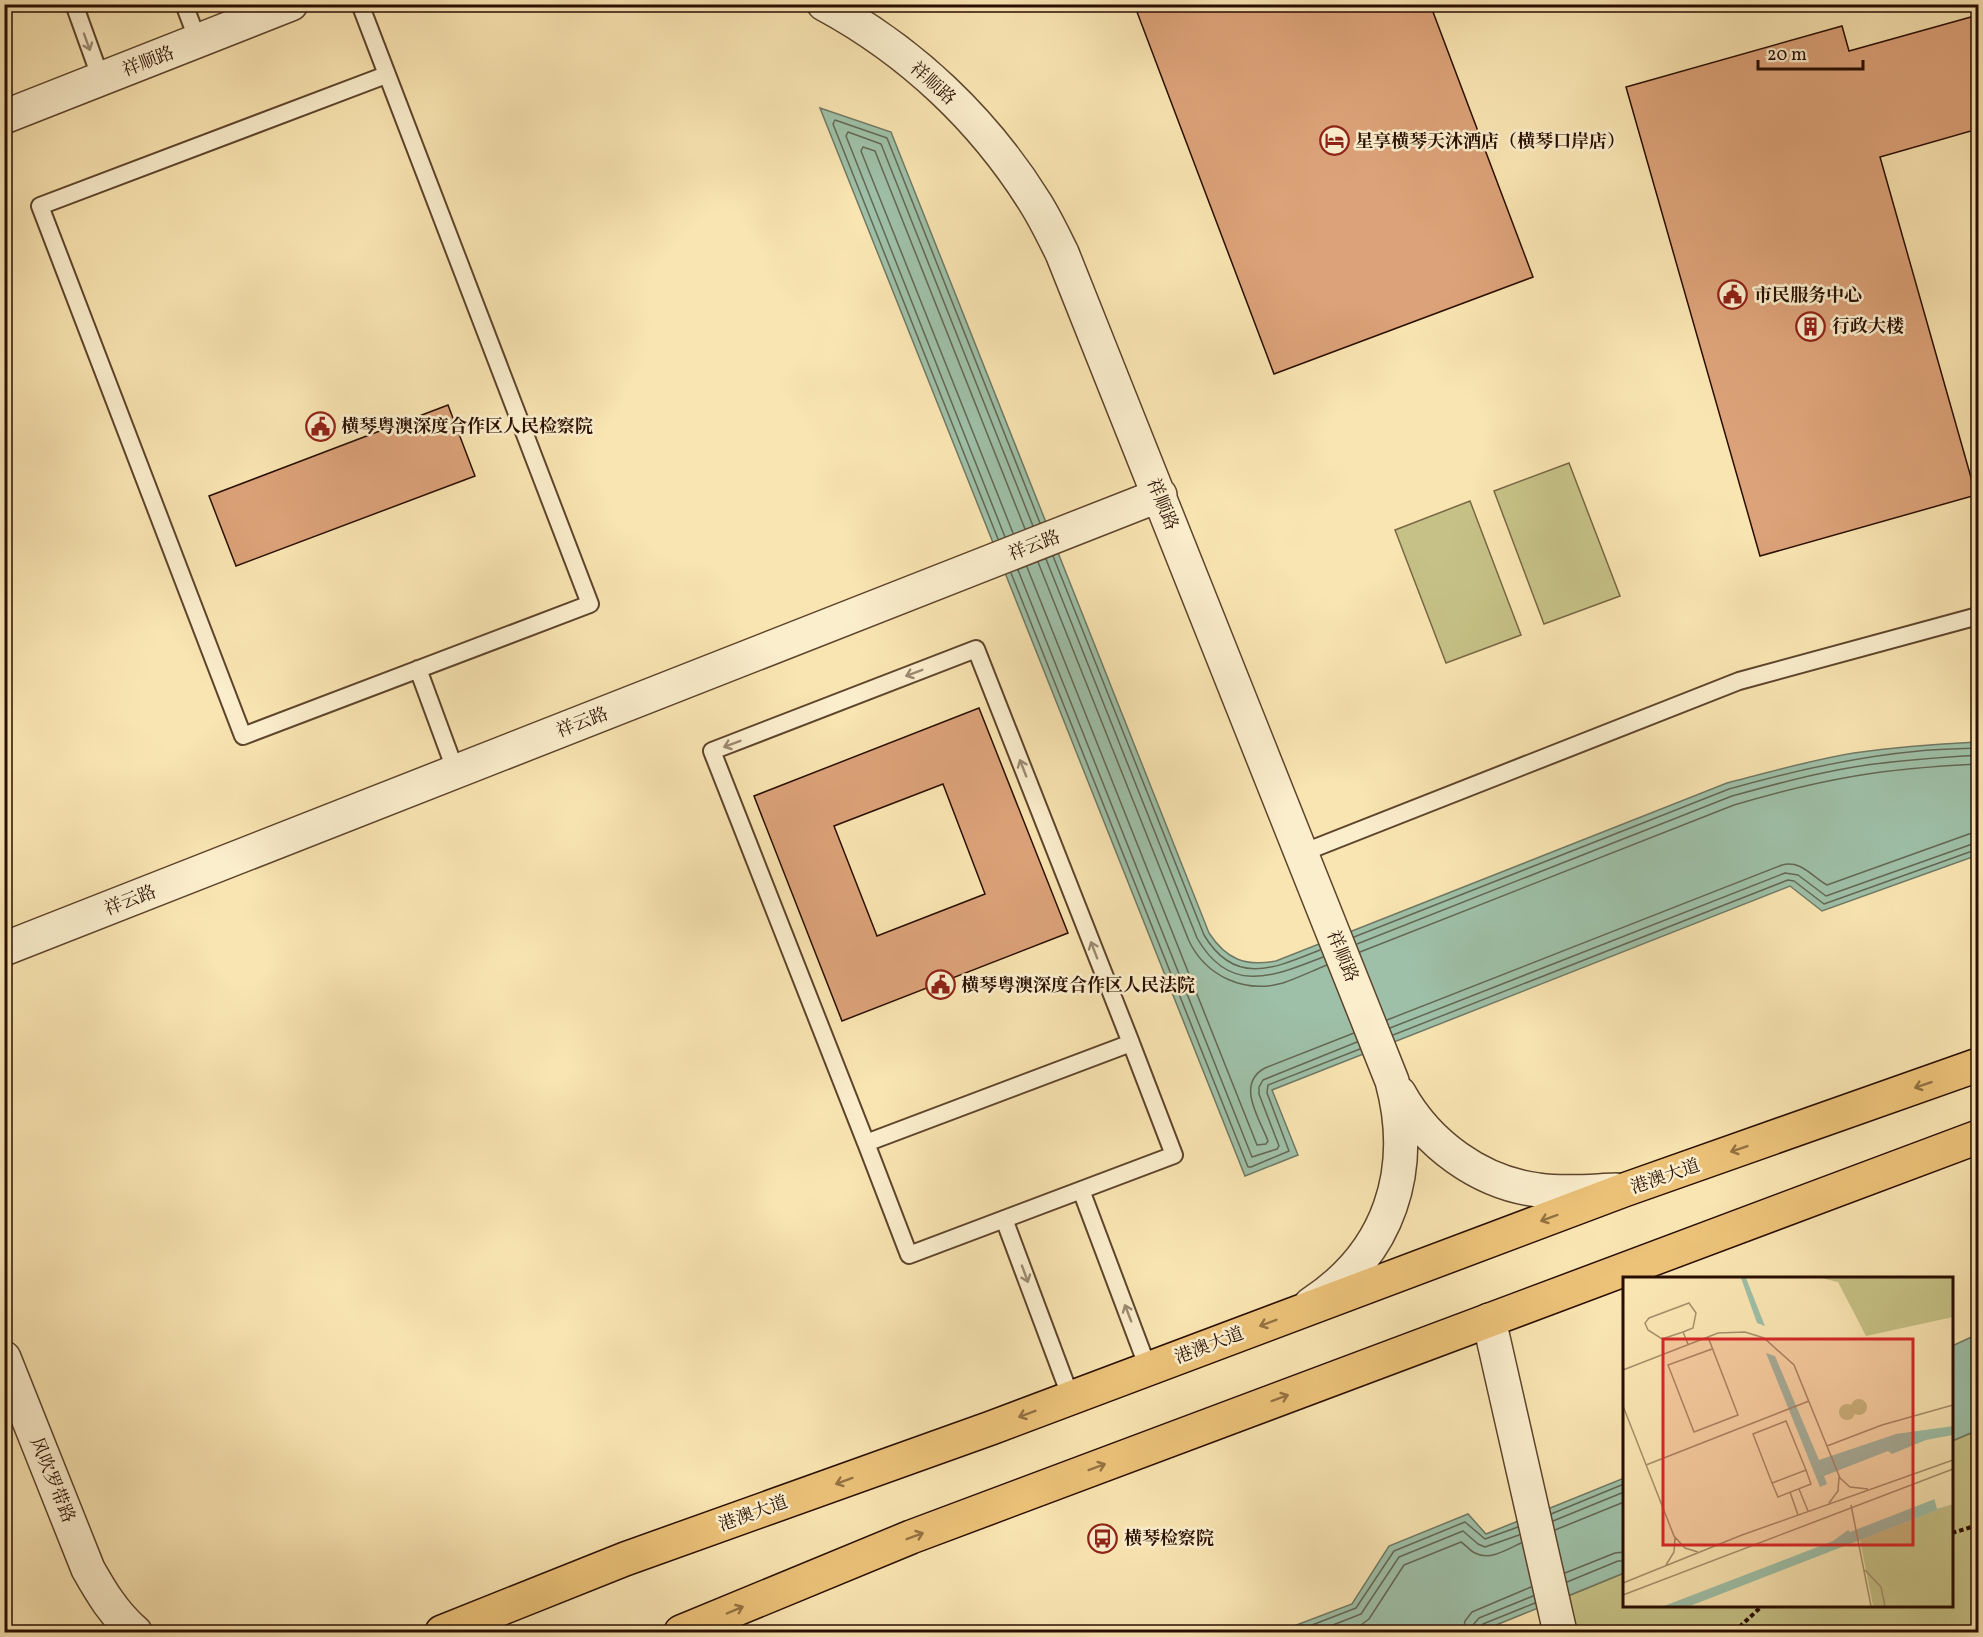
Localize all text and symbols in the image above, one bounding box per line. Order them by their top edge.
one-way arrow [83,32,94,51]
scale bar [1758,33,1863,71]
street label: 祥顺路 [119,41,178,84]
text: 20 m [1767,43,1807,68]
street label: 祥顺路 [904,57,960,111]
hotel icon: 星享横琴天沐酒店（横琴口岸店） [1318,125,1350,157]
place label: 星享横琴天沐酒店（横琴口岸店） [1355,130,1625,155]
public building icon: 市民服务中心 [1717,279,1749,311]
place label: 市民服务中心 [1754,284,1862,309]
building icon: 行政大楼 [1795,310,1827,342]
place label: 行政大楼 [1832,315,1904,340]
public building icon: 横琴粤澳深度合作区人民检察院 [304,410,336,442]
place label: 横琴粤澳深度合作区人民检察院 [341,415,593,440]
street label: 祥顺路 [1140,475,1183,534]
street label: 祥云路 [1005,525,1064,568]
one-way arrow [905,668,924,679]
street label: 祥云路 [553,702,612,745]
one-way arrow [723,739,742,750]
one-way arrow [1017,759,1028,778]
street label: 祥云路 [101,880,160,923]
street label: 祥顺路 [1320,927,1363,986]
one-way arrow [1088,941,1099,959]
public building icon: 横琴粤澳深度合作区人民法院 [924,969,956,1001]
place label: 横琴粤澳深度合作区人民法院 [961,974,1195,999]
one-way arrow [1914,1080,1933,1091]
one-way arrow [1730,1145,1749,1156]
street label: 港澳大道 [1627,1154,1704,1201]
one-way arrow [1540,1213,1559,1224]
one-way arrow [1020,1264,1031,1283]
inset map [1623,1277,1953,1607]
one-way arrow [1121,1304,1132,1323]
one-way arrow [1259,1318,1278,1329]
street label: 港澳大道 [1171,1322,1248,1371]
one-way arrow [1270,1392,1289,1403]
one-way arrow [1018,1410,1037,1421]
street label: 风吹罗带路 [23,1434,80,1527]
one-way arrow [1087,1460,1106,1471]
one-way arrow [835,1476,853,1487]
street label: 港澳大道 [715,1490,792,1538]
bus stop icon: 横琴检察院 [1087,1522,1119,1554]
place label: 横琴检察院 [1124,1527,1214,1552]
one-way arrow [905,1529,924,1540]
one-way arrow [725,1604,743,1615]

